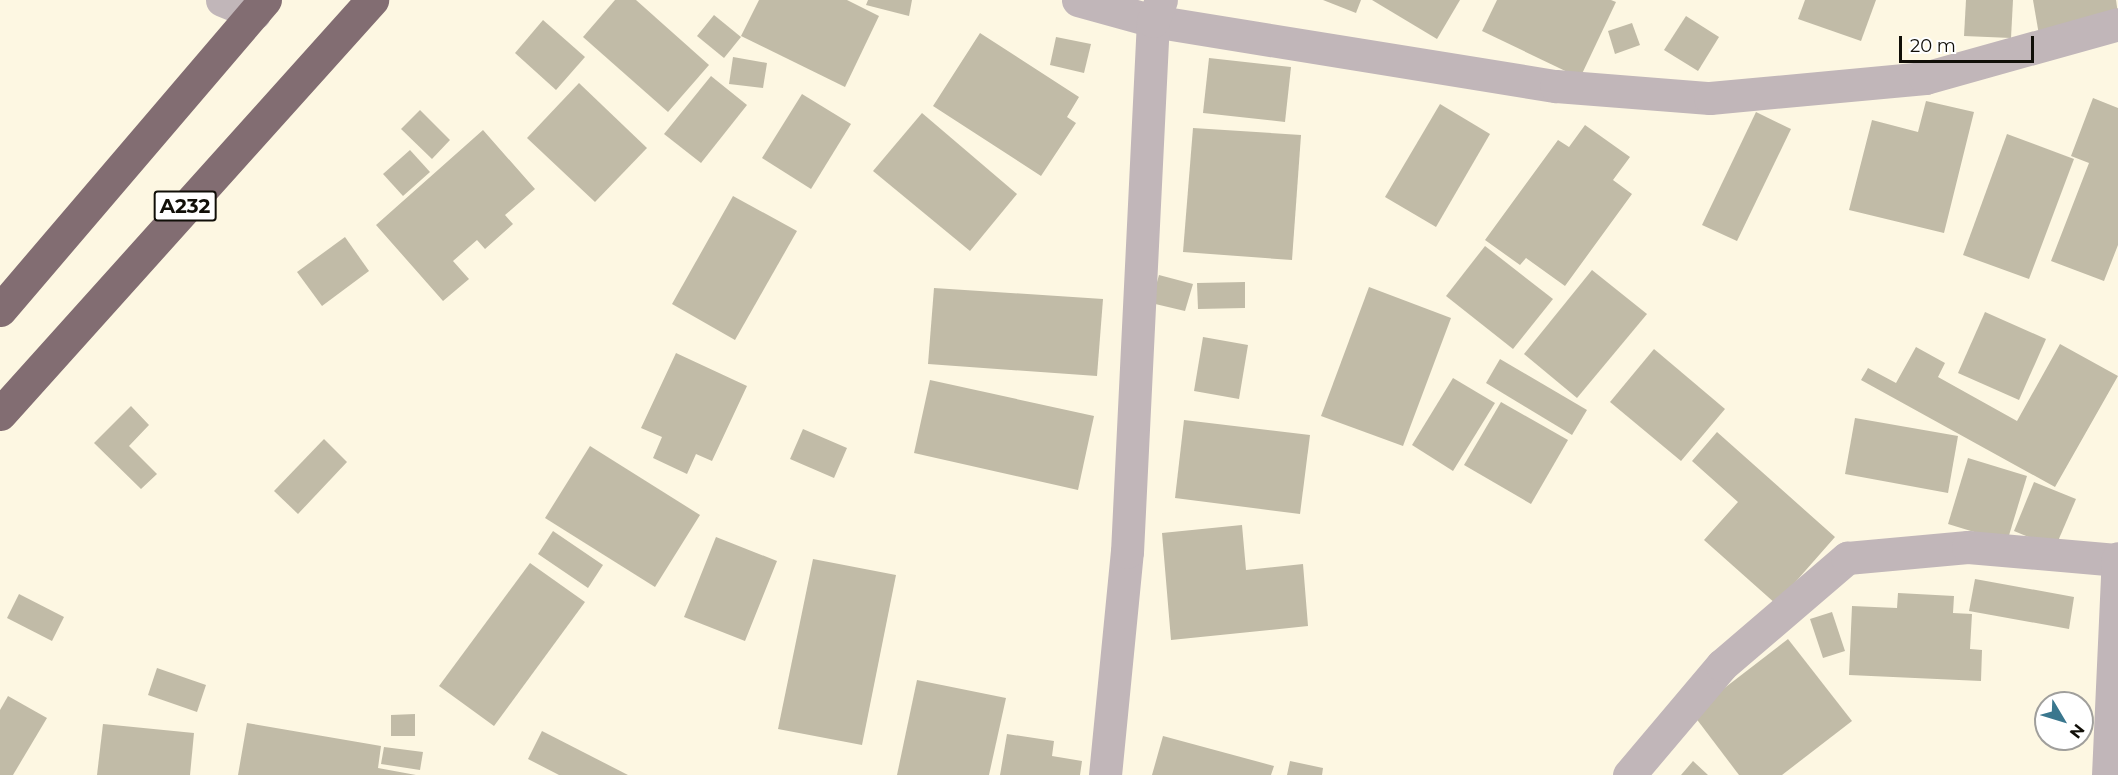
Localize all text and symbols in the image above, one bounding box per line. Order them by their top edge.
scale bar [1902,24,2037,62]
text: 20 m [1910,35,1956,57]
road number: A232 [154,189,216,223]
north arrow [2034,691,2094,751]
text: N [2066,720,2088,742]

